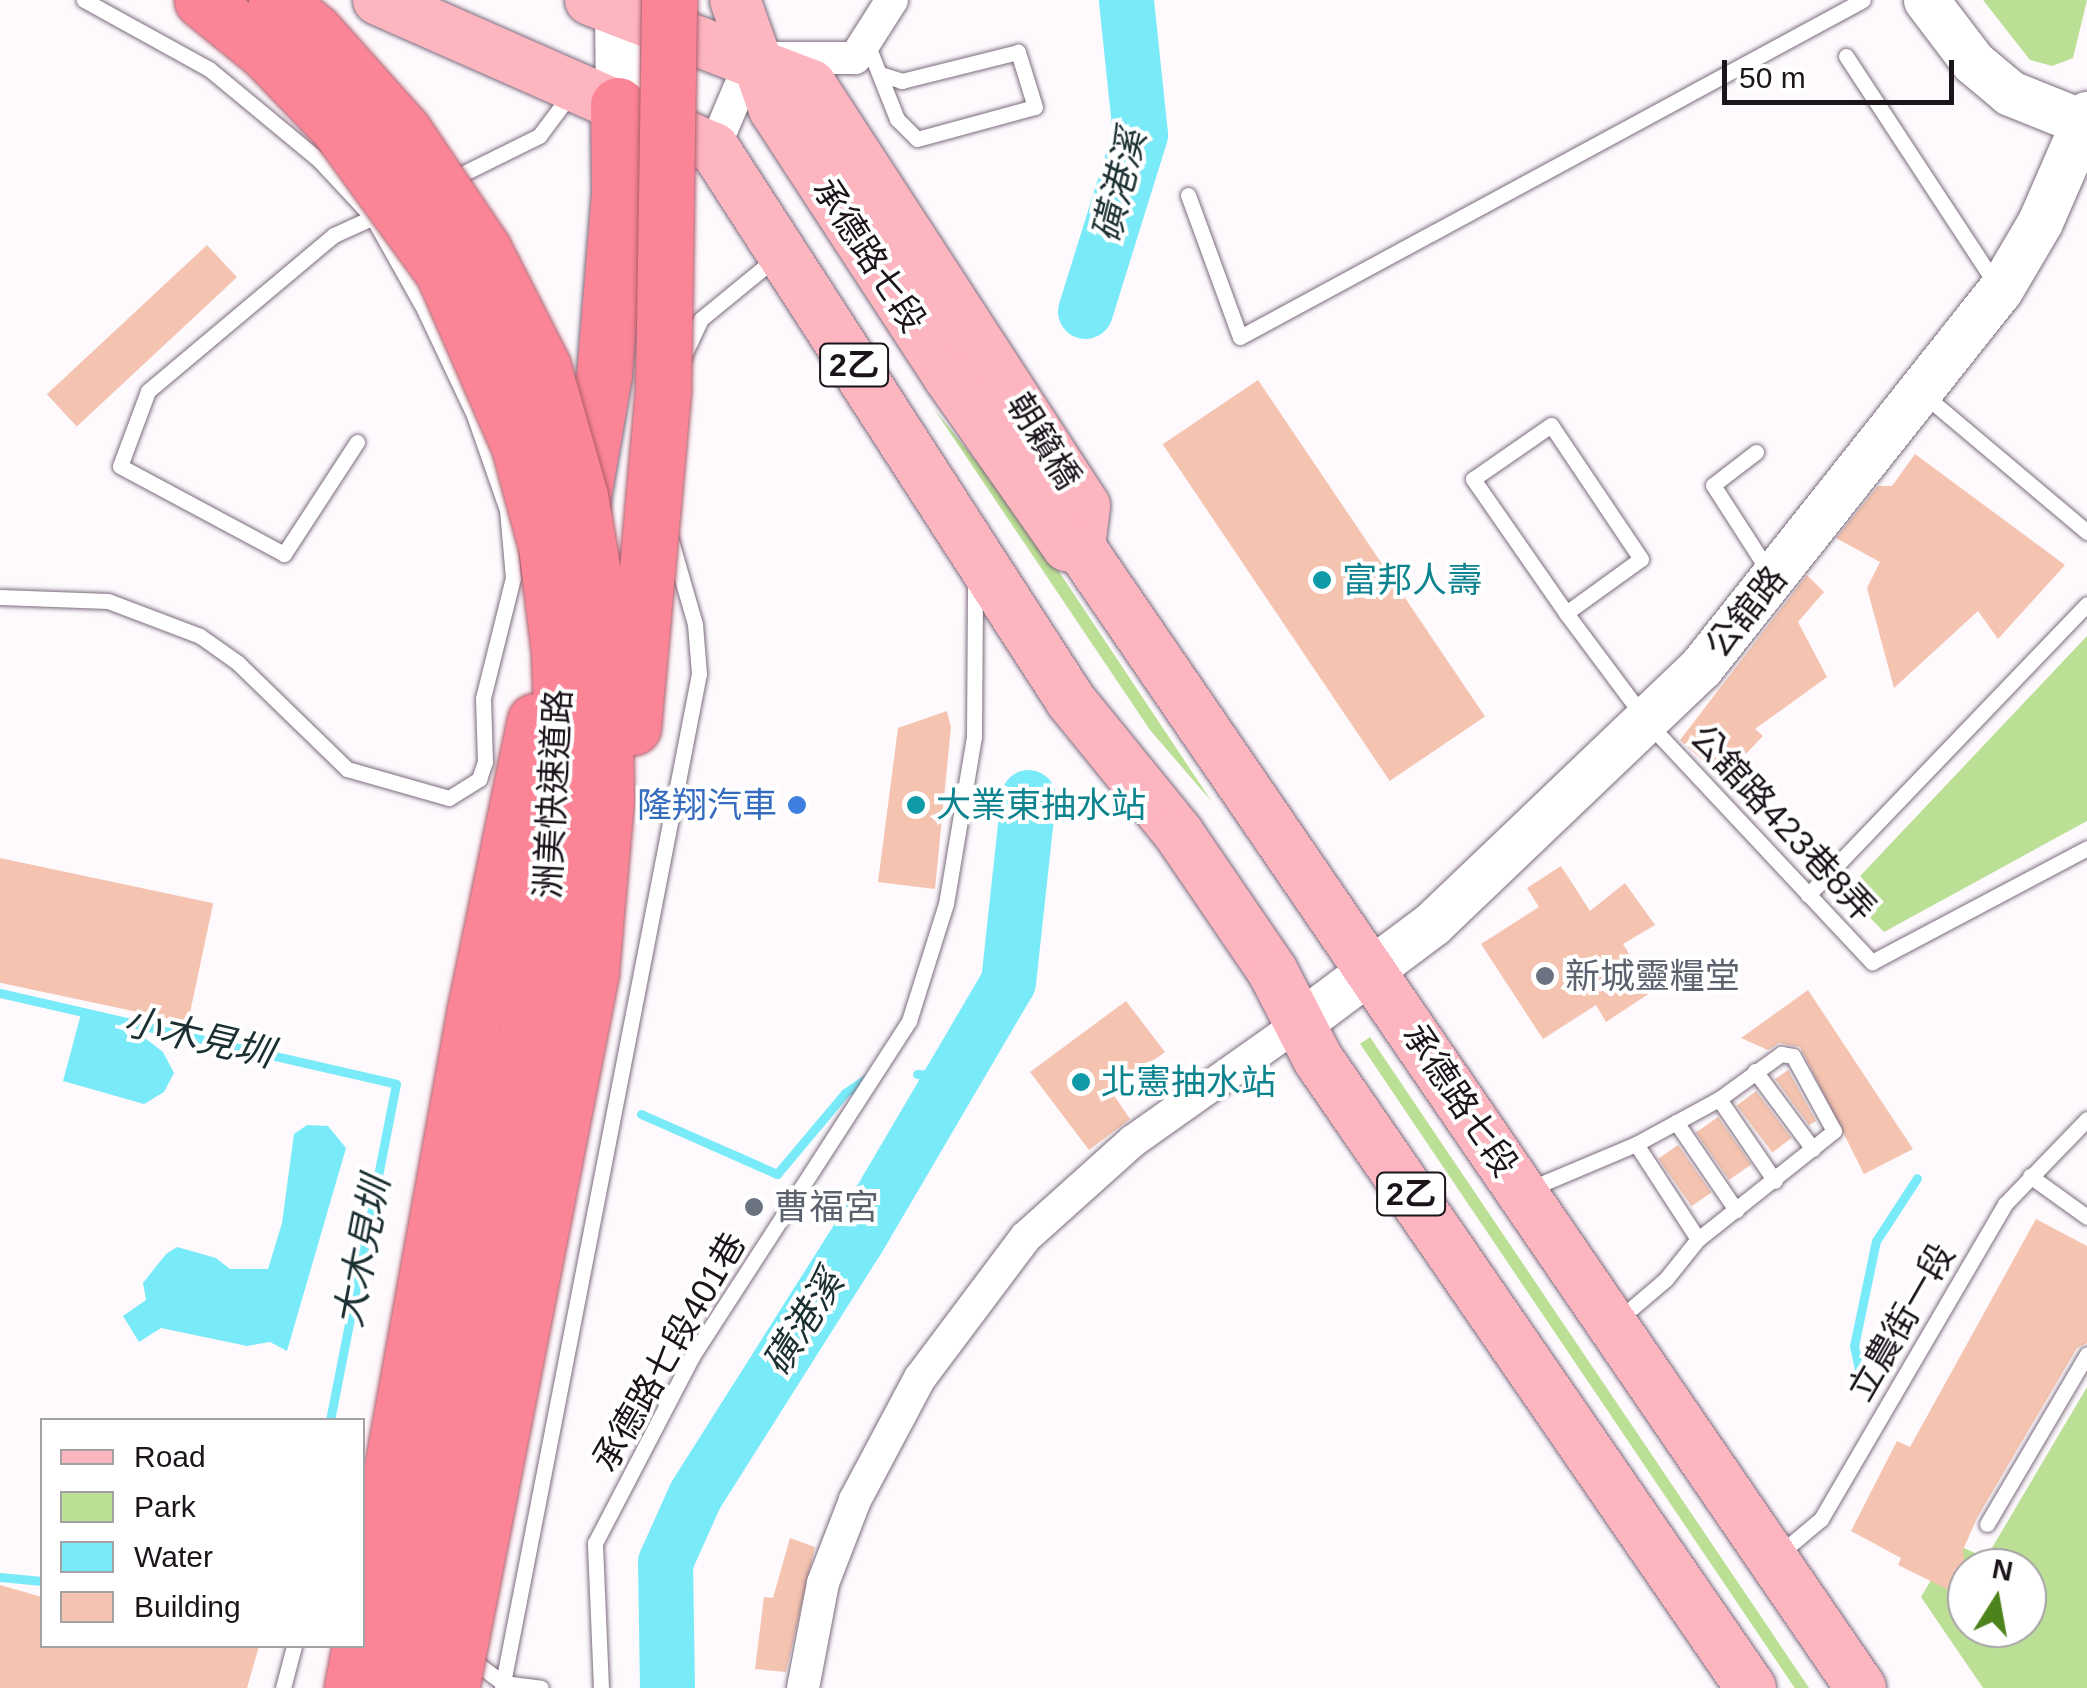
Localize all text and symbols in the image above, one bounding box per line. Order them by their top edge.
scale bar [1727,40,1960,102]
text: 50 m [1739,61,1806,94]
water label: 磺港溪 [1084,125,1156,247]
street label: 承德路七段 [804,170,934,340]
road number: 2乙 [819,338,889,392]
street label: 朝籟橋 [998,385,1090,497]
street label: 公舘路 [1697,558,1795,666]
place label: 富邦人壽 [1342,559,1482,601]
marker: 富邦人壽 [1311,569,1333,591]
street label: 洲美快速道路 [527,688,579,900]
street label: 公舘路423巷8弄 [1681,716,1885,930]
place label: 隆翔汽車 [637,784,777,826]
place label: 大業東抽水站 [936,784,1146,826]
marker: 隆翔汽車 [786,794,808,816]
marker: 大業東抽水站 [905,794,927,816]
place label: 新城靈糧堂 [1565,955,1740,997]
marker: 新城靈糧堂 [1534,965,1556,987]
water label: 小木見圳 [119,999,277,1077]
street label: 承德路七段 [1394,1016,1526,1184]
place label: 北憲抽水站 [1101,1061,1276,1103]
marker: 北憲抽水站 [1070,1071,1092,1093]
road number: 2乙 [1376,1167,1446,1221]
water label: 大木見圳 [326,1173,400,1331]
place label: 曹福宮 [774,1186,879,1228]
marker: 曹福宮 [743,1196,765,1218]
street label: 承德路七段401巷 [584,1225,754,1479]
street label: 立農街一段 [1839,1236,1963,1408]
water label: 磺港溪 [754,1263,854,1383]
legend [40,1418,365,1648]
text: Road [134,1440,206,1473]
text: Park [134,1490,196,1523]
text: Water [134,1540,213,1573]
north arrow [1947,1548,2047,1648]
text: N [1990,1553,2015,1587]
text: Building [134,1590,241,1623]

